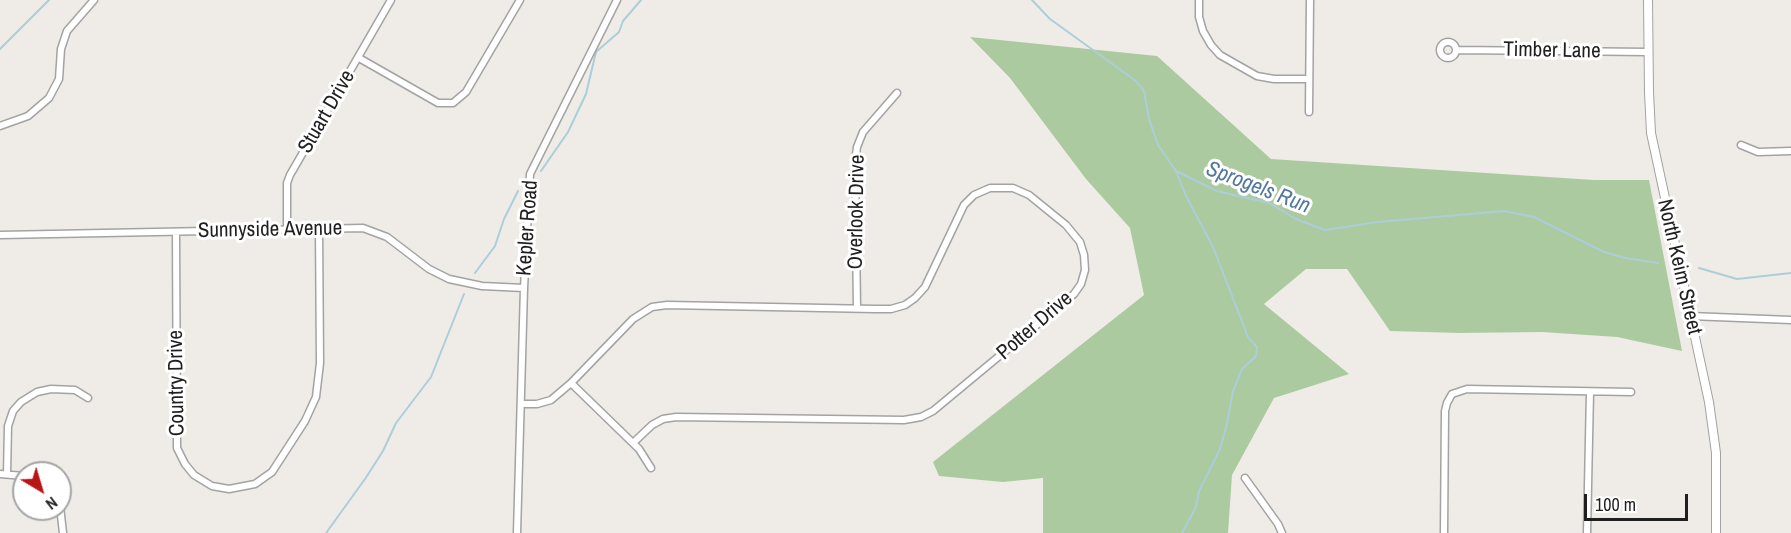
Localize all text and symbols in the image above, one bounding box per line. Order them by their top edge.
street label: Timber Lane [1503,38,1601,64]
street label: Stuart Drive [293,66,361,158]
street label: Overlook Drive [843,154,871,270]
water label: Sprogels Run [1202,156,1314,220]
street label: Kepler Road [512,179,544,277]
street label: North Keim Street [1651,197,1707,337]
street label: Sunnyside Avenue [198,216,342,244]
street label: Potter Drive [992,286,1078,366]
street label: Country Drive [163,330,191,436]
north arrow [12,461,72,521]
scale bar [1587,482,1690,520]
text: N [41,492,62,515]
text: 100 m [1595,492,1636,517]

